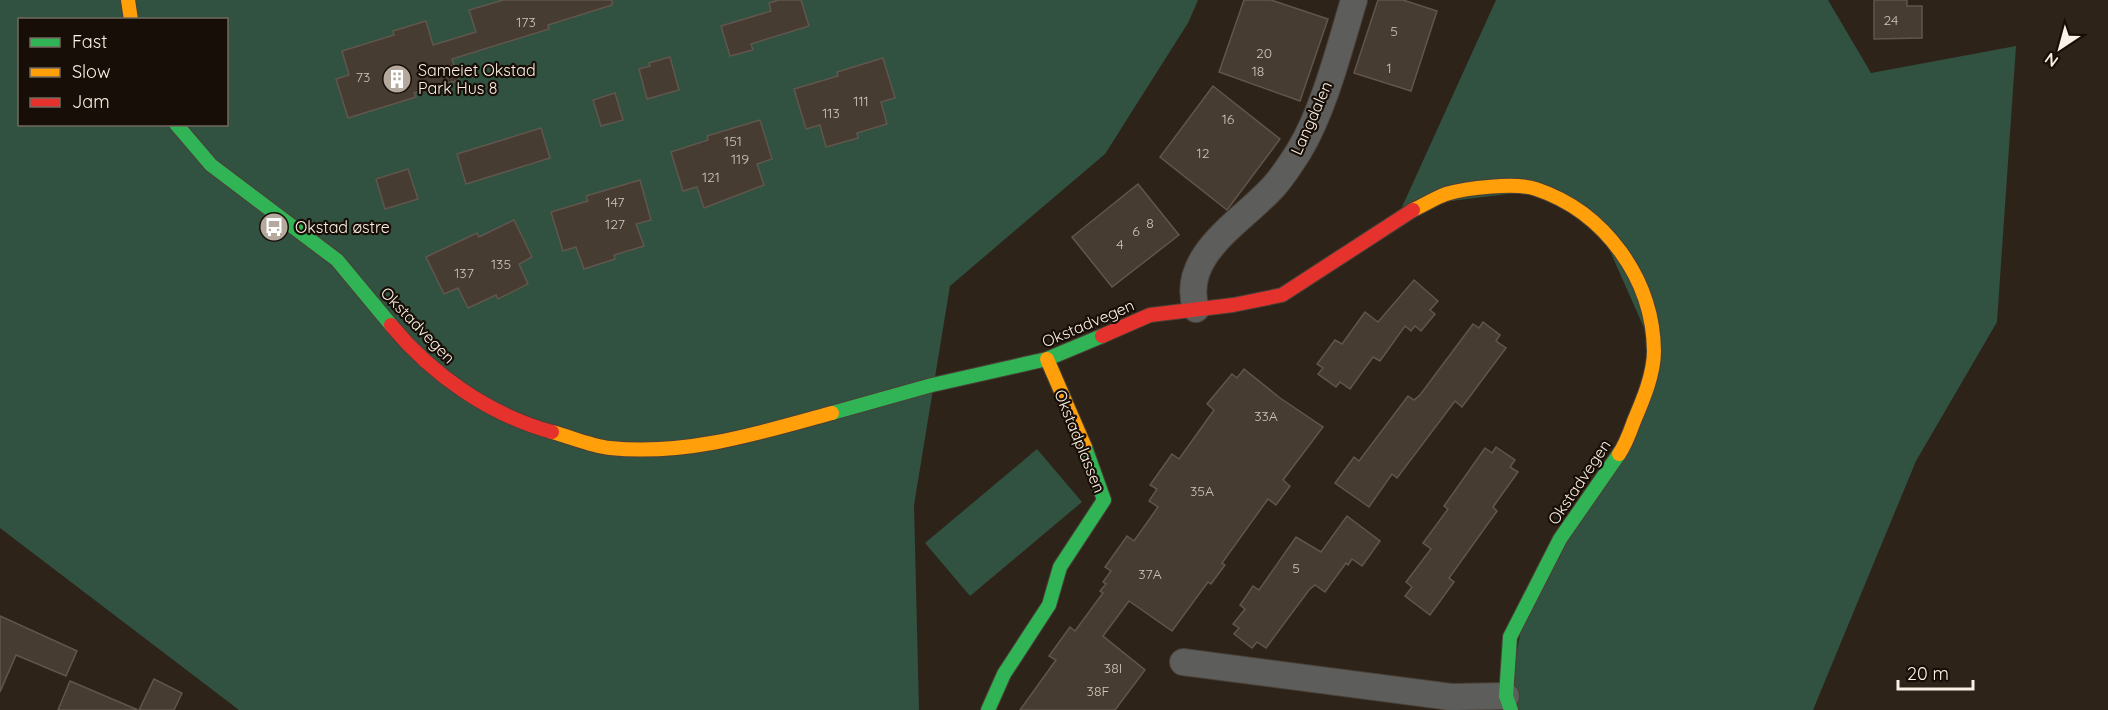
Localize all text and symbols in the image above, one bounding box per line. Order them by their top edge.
house number: 24 [1884,11,1898,29]
house number: 173 [516,13,536,31]
legend [18,18,228,126]
north arrow [2030,18,2090,78]
house number: 5 [1390,22,1398,40]
text: Fast [72,30,107,53]
house number: 20 [1256,44,1272,62]
text: N [2041,49,2062,72]
house number: 1 [1386,59,1392,77]
text: Slow [72,60,110,83]
place label: Sameiet Okstad Park Hus 8 [418,60,536,98]
house number: 18 [1252,62,1264,80]
building icon: Sameiet Okstad Park Hus 8 [381,63,413,95]
house number: 73 [356,68,370,86]
street label: Langdalen [1286,78,1336,158]
text: Jam [72,90,110,113]
house number: 111 [853,92,869,110]
house number: 113 [822,104,840,122]
house number: 16 [1222,110,1235,128]
house number: 151 [724,132,742,150]
house number: 12 [1197,144,1210,162]
house number: 119 [731,150,749,168]
house number: 121 [702,168,720,186]
house number: 147 [605,193,625,211]
bus stop icon: Okstad østre [258,211,290,243]
house number: 8 [1146,214,1154,232]
house number: 127 [605,215,625,233]
place label: Okstad østre [295,217,390,237]
house number: 6 [1132,222,1140,240]
house number: 4 [1116,235,1124,253]
house number: 135 [491,255,511,273]
house number: 137 [454,264,474,282]
street label: Okstadvegen [377,283,459,367]
street label: Okstadvegen [1039,295,1137,351]
street label: Okstadplassen [1050,387,1110,495]
house number: 33A [1254,407,1278,425]
street label: Okstadvegen [1543,436,1615,528]
house number: 35A [1190,482,1214,500]
house number: 5 [1292,559,1300,577]
house number: 37A [1138,565,1162,583]
scale bar [1898,653,1973,691]
house number: 38I [1104,659,1122,677]
text: 20 m [1907,662,1949,685]
house number: 38F [1087,682,1109,700]

